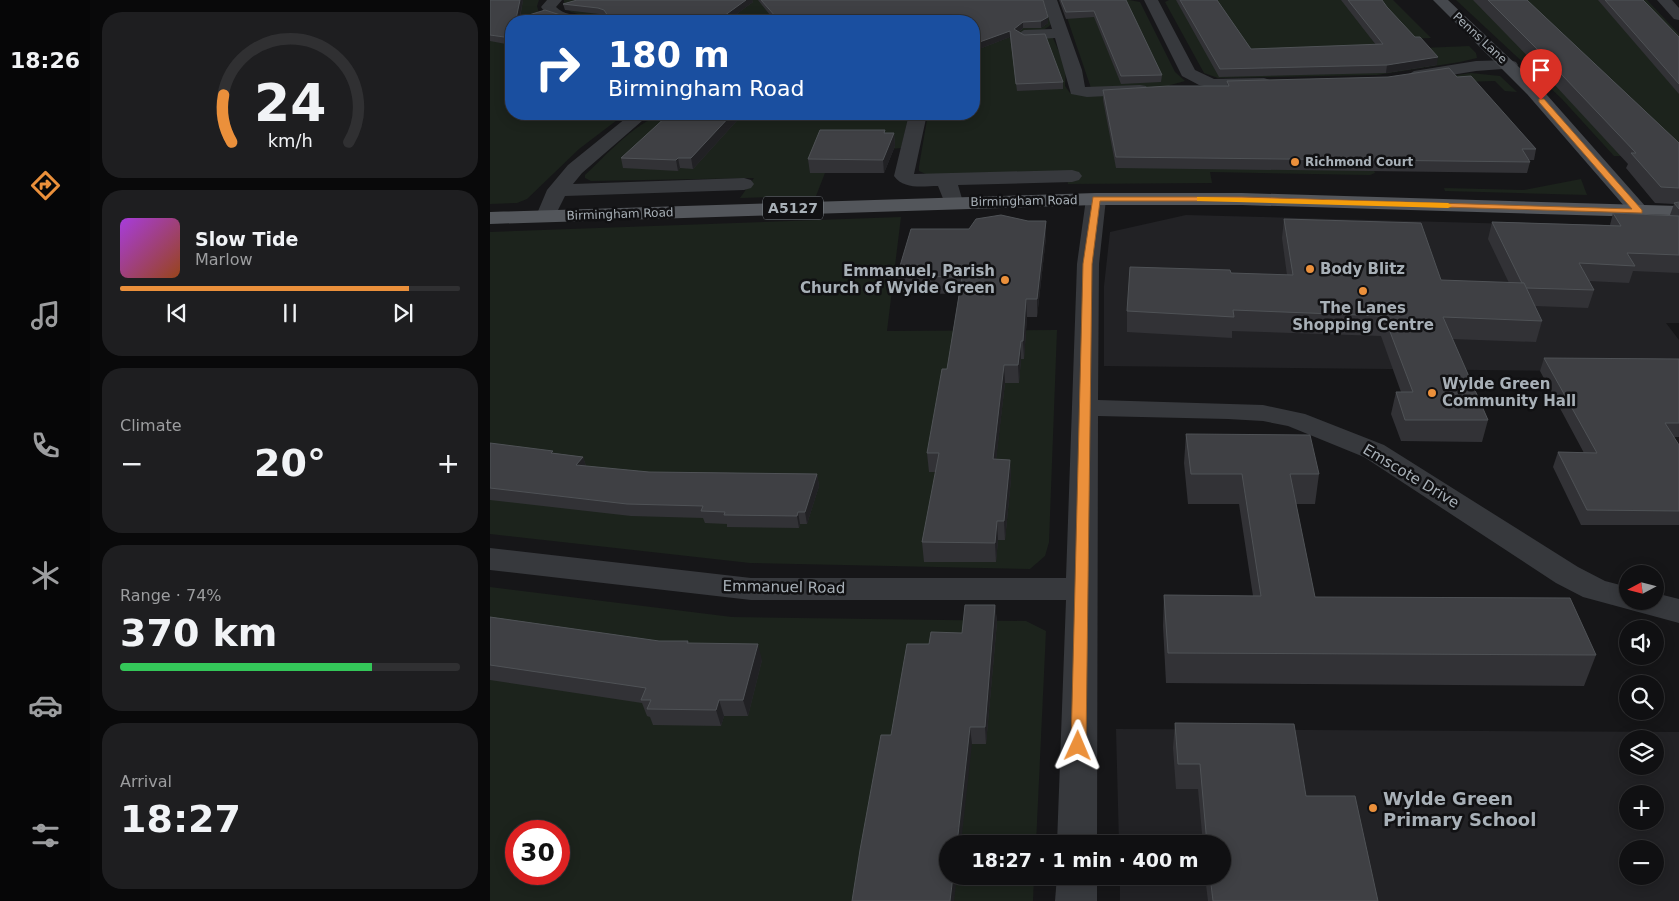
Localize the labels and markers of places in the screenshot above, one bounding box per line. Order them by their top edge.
pin [1520,49,1562,100]
place label: Richmond Court [1305,155,1414,169]
marker: Richmond Court [1289,156,1301,168]
place label: Body Blitz [1320,260,1405,278]
place label: Emmanuel, Parish Church of Wylde Green [800,262,995,297]
marker: Body Blitz [1304,263,1316,275]
marker: Emmanuel, Parish Church of Wylde Green [999,274,1011,286]
marker: The Lanes Shopping Centre [1357,285,1369,297]
place label: The Lanes Shopping Centre [1292,299,1434,334]
place label: Wylde Green Community Hall [1442,375,1576,410]
marker: Wylde Green Community Hall [1426,387,1438,399]
place label: Wylde Green Primary School [1383,788,1536,830]
marker: Wylde Green Primary School [1367,802,1379,814]

